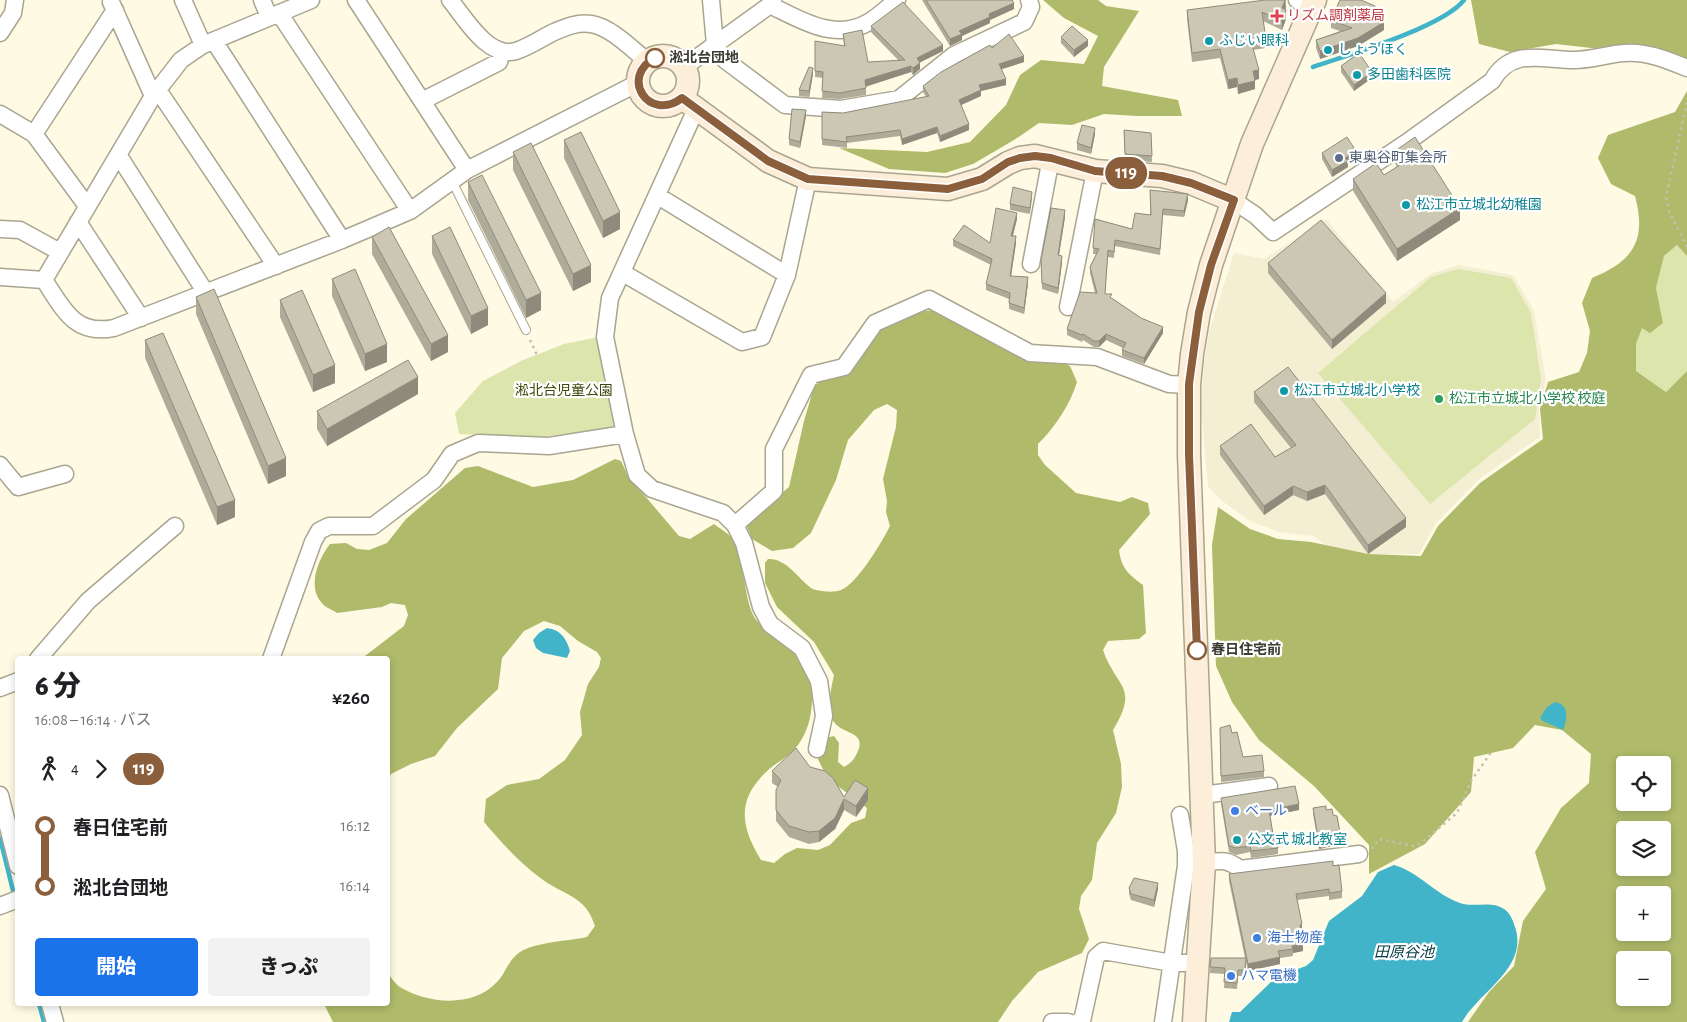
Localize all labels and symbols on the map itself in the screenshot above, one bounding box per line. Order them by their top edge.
place label: リズム調剤薬局 [1287,7,1385,23]
marker: リズム調剤薬局 [1271,10,1283,22]
place label: ふじい眼科 [1219,33,1289,48]
marker: ふじい眼科 [1203,35,1215,47]
place label: しょうほく [1338,42,1408,57]
marker: しょうほく [1322,44,1334,56]
marker: 淞北台団地 [645,48,665,68]
place label: 淞北台団地 [669,50,739,65]
place label: 多田歯科医院 [1367,67,1451,82]
marker: 多田歯科医院 [1351,69,1363,81]
place label: 東奥谷町集会所 [1349,150,1447,165]
marker: 東奥谷町集会所 [1333,152,1345,164]
line badge: 119 [1097,157,1155,189]
place label: 松江市立城北幼稚園 [1416,196,1542,212]
marker: 松江市立城北幼稚園 [1400,199,1412,211]
park label: 淞北台児童公園 [515,382,613,398]
place label: 松江市立城北小学校 [1294,382,1420,398]
marker: 松江市立城北小学校 [1278,385,1290,397]
place label: 松江市立城北小学校 校庭 [1449,390,1605,406]
marker: 松江市立城北小学校 校庭 [1433,393,1445,405]
marker: 春日住宅前 [1187,640,1207,660]
place label: 春日住宅前 [1211,641,1281,657]
place label: ベール [1245,804,1287,818]
marker: ベール [1229,805,1241,817]
place label: 公文式 城北教室 [1247,831,1347,847]
marker: 公文式 城北教室 [1231,834,1243,846]
place label: 海士物産 [1267,929,1323,945]
marker: 海士物産 [1251,932,1263,944]
water label: 田原谷池 [1374,944,1436,960]
place label: ハマ電機 [1241,967,1297,983]
marker: ハマ電機 [1225,970,1237,982]

